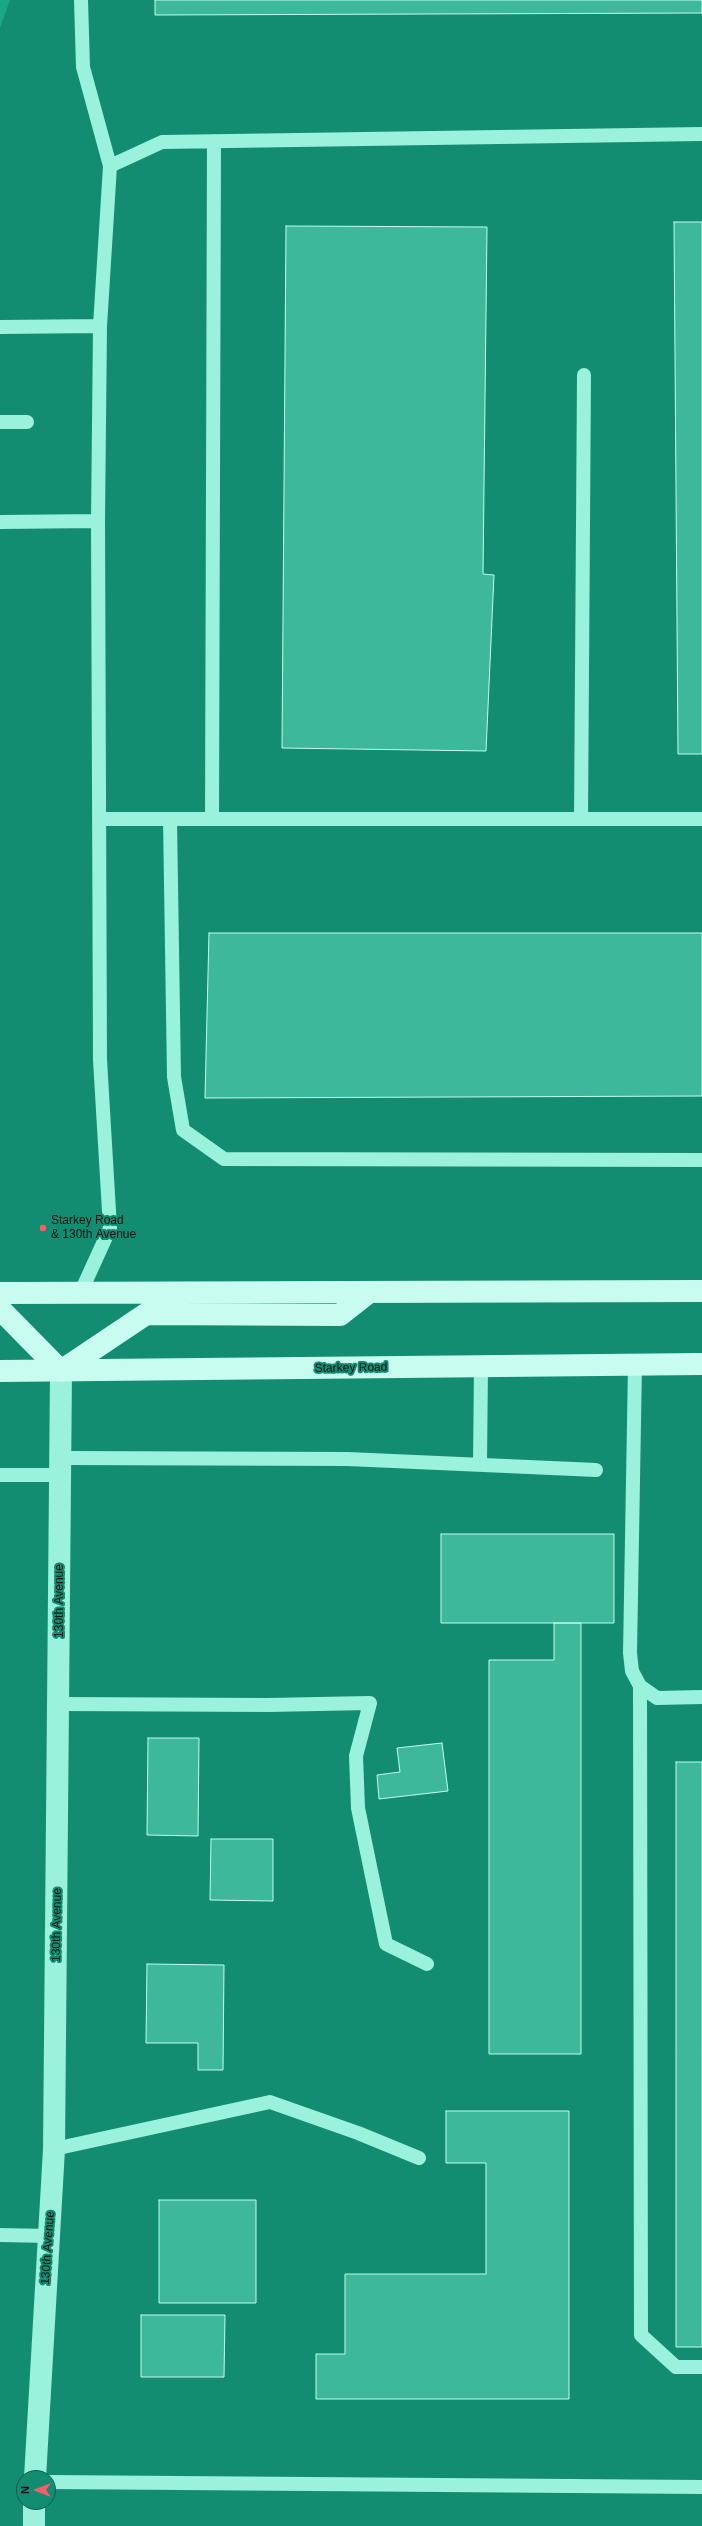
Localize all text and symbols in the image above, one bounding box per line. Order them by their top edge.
place label: Starkey Road & 130th Avenue [51,1214,136,1242]
marker: Starkey Road & 130th Avenue [38,1223,48,1233]
street label: Starkey Road [315,1360,387,1376]
street label: 130th Avenue [53,1564,67,1638]
street label: 130th Avenue [49,1888,65,1962]
street label: 130th Avenue [38,2211,58,2285]
north arrow [16,2470,56,2510]
text: N [19,2486,31,2494]

